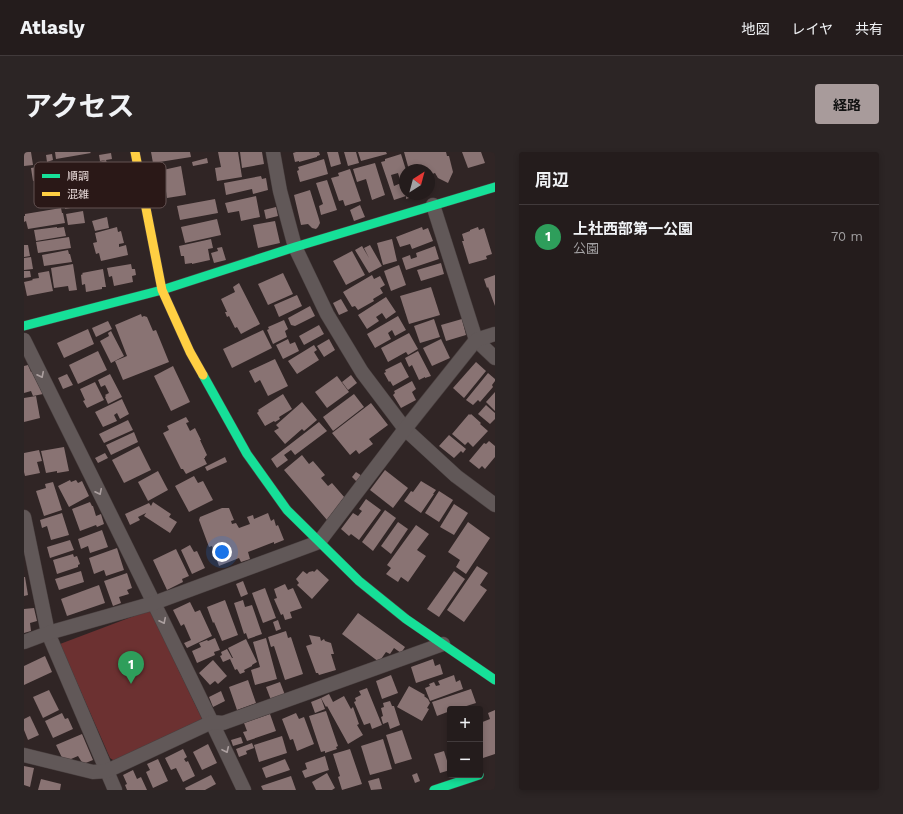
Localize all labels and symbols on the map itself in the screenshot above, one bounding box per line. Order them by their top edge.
legend [34,162,166,208]
north arrow [399,164,435,200]
text: 順調 [67,170,89,183]
text: 混雑 [67,188,89,201]
one-way arrow [36,371,44,379]
one-way arrow [94,488,102,495]
your location [212,542,232,562]
one-way arrow [158,617,166,624]
pin: 1 [118,651,144,684]
one-way arrow [221,746,229,754]

